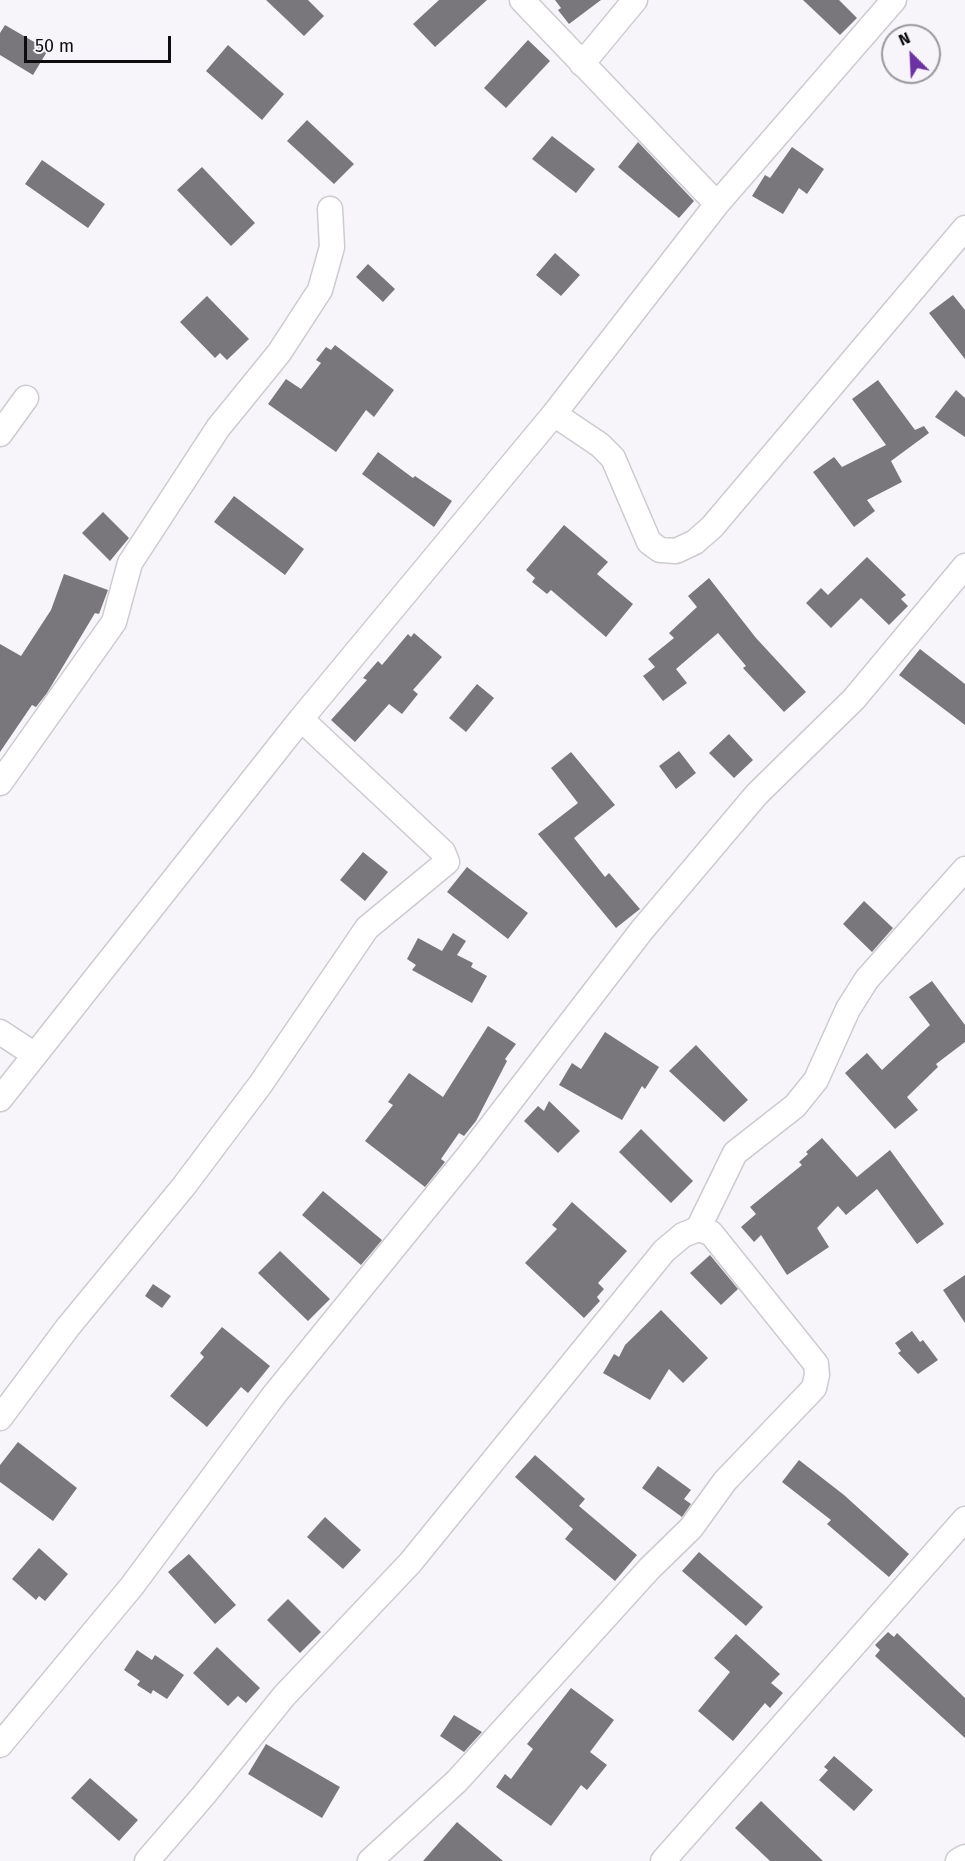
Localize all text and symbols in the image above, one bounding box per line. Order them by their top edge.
scale bar [27,24,174,62]
north arrow [881,24,941,84]
text: N [896,28,913,50]
text: 50 m [35,35,74,57]

